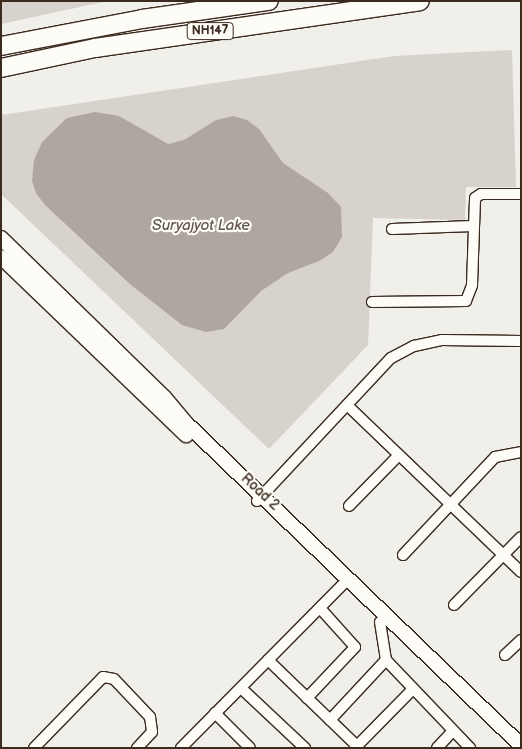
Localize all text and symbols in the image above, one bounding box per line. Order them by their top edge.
road number: NH147 [186,22,234,40]
water label: Suryajyot Lake [152,217,250,235]
street label: Road 2 [237,470,283,514]

